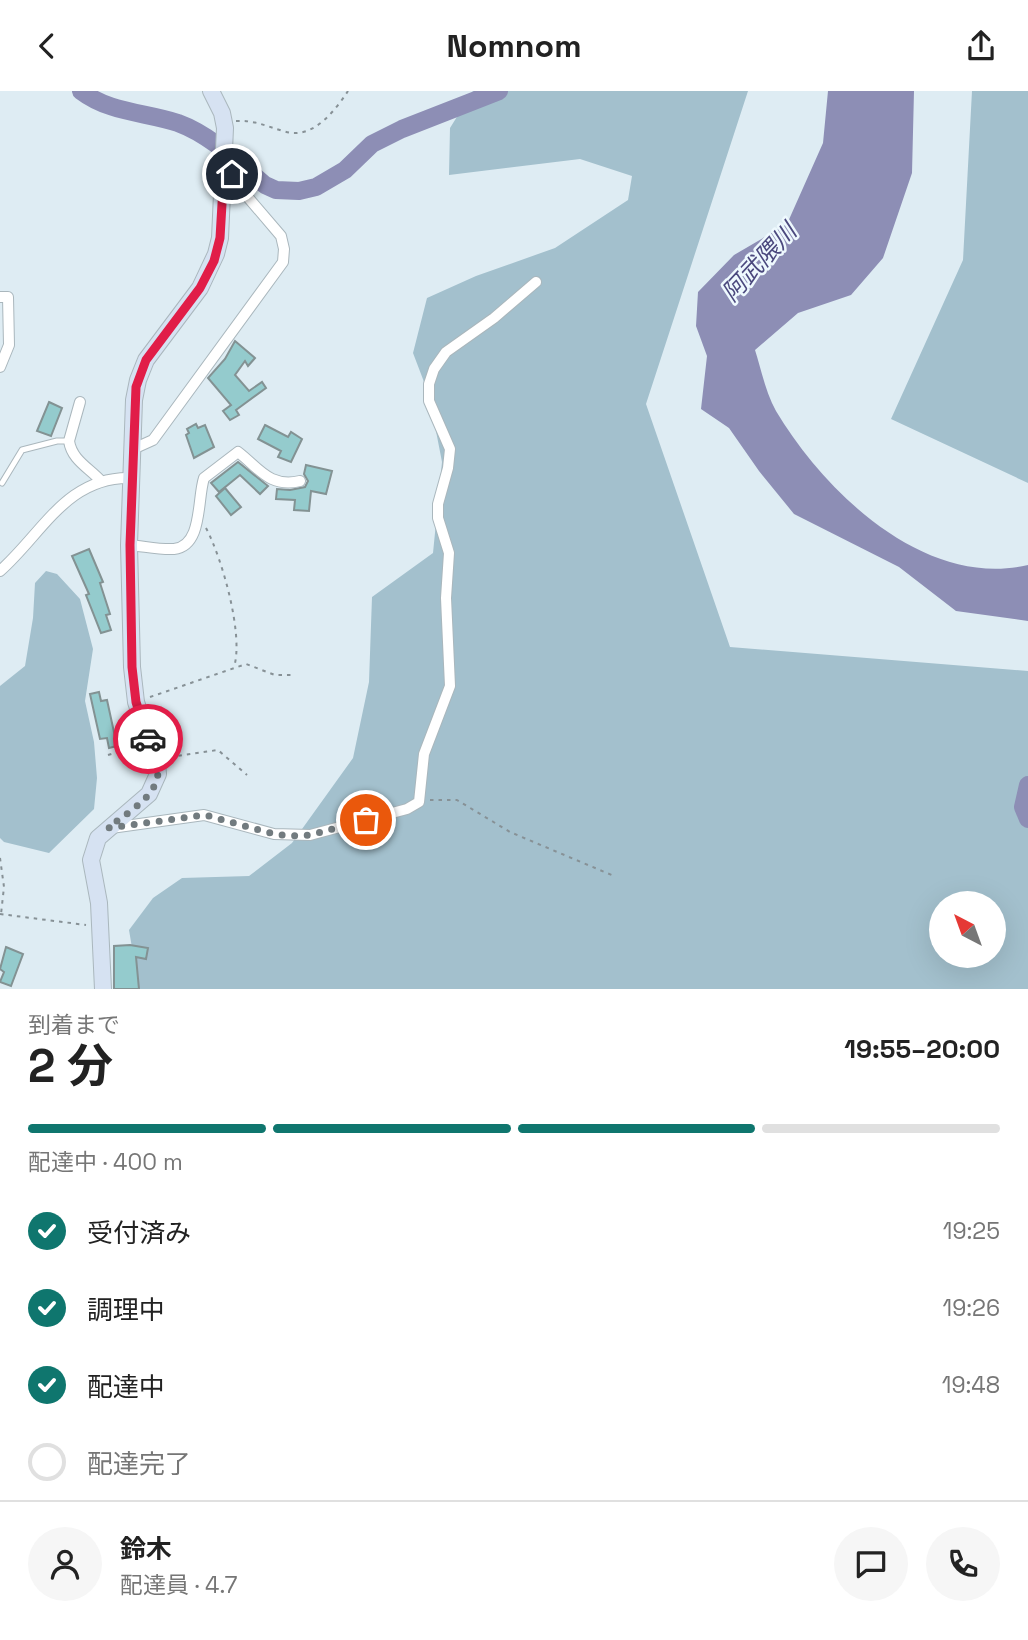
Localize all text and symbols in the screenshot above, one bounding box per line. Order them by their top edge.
text: Nomnom [447,26,581,66]
icon: back [28,27,66,65]
icon: share [962,27,1000,65]
pin [202,144,262,204]
icon: home [213,155,251,193]
water label: 阿武隈川 [715,214,805,308]
courier [113,704,183,774]
icon: car [129,720,167,758]
pin [336,790,396,850]
icon: bag [347,801,385,839]
north arrow [929,891,1006,968]
map controls [929,891,1006,968]
text: 到着まで [28,1010,120,1040]
text: 19:55–20:00 [844,1032,1000,1066]
text: 2 分 [28,1037,113,1095]
text: 配達中 · 400 m [28,1147,183,1177]
icon: check [28,1212,66,1250]
text: 受付済み [87,1216,191,1250]
text: 19:25 [943,1216,1000,1246]
icon: check [28,1289,66,1327]
text: 調理中 [87,1293,165,1327]
text: 19:26 [943,1293,1000,1323]
icon: check [28,1366,66,1404]
text: 配達中 [87,1370,165,1404]
text: 19:48 [942,1370,1000,1400]
text: 配達完了 [87,1447,191,1481]
button: person [28,1527,102,1601]
button: chat [834,1527,908,1601]
button: phone [926,1527,1000,1601]
text: 鈴木 [120,1532,172,1566]
text: 配達員 · 4.7 [120,1570,237,1600]

